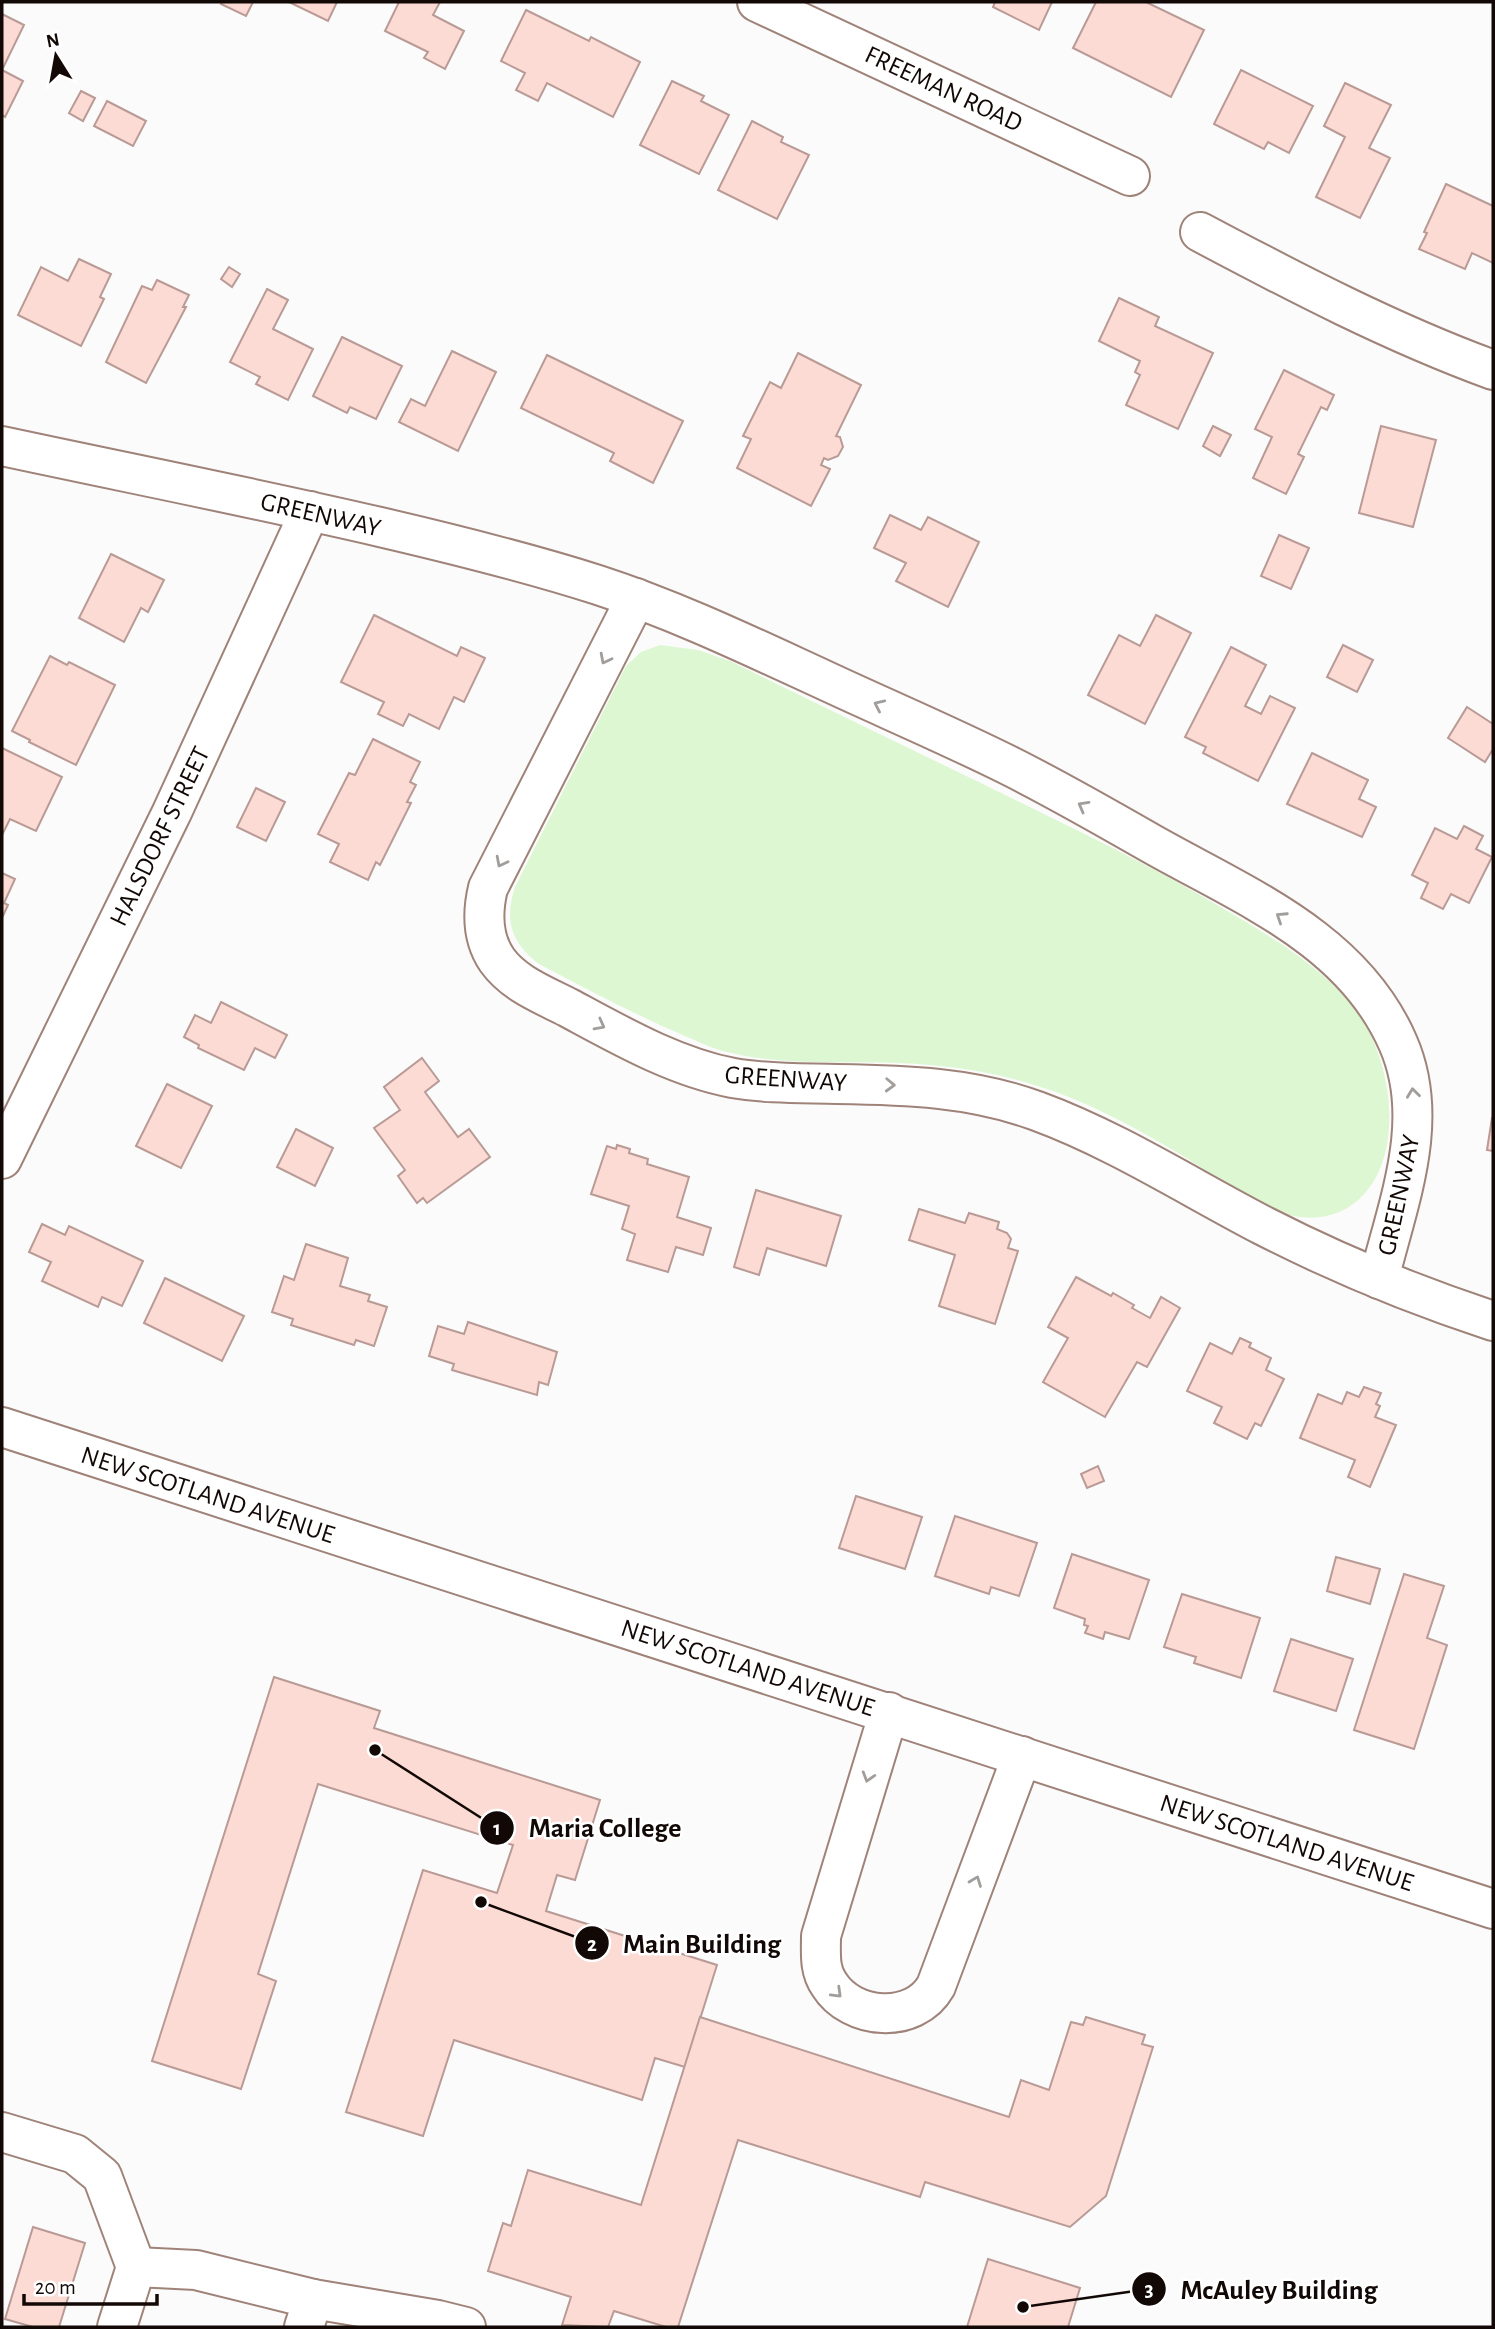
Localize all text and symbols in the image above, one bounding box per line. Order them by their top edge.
north arrow [21,21,91,91]
text: N [45,30,61,51]
street label: FREEMAN ROAD [861,41,1026,137]
street label: GREENWAY [258,489,384,541]
one-way arrow [599,652,613,664]
one-way arrow [874,699,886,713]
street label: HALSDORF STREET [105,742,215,930]
one-way arrow [1077,801,1090,814]
one-way arrow [496,855,509,867]
one-way arrow [1276,912,1289,925]
one-way arrow [593,1017,605,1030]
street label: GREENWAY [724,1062,848,1096]
one-way arrow [885,1077,896,1092]
one-way arrow [1405,1087,1420,1099]
street label: GREENWAY [1374,1132,1424,1258]
street label: NEW SCOTLAND AVENUE [78,1442,338,1548]
street label: NEW SCOTLAND AVENUE [618,1615,878,1721]
one-way arrow [862,1771,877,1783]
street label: NEW SCOTLAND AVENUE [1157,1790,1417,1896]
callout: Maria College [480,1803,695,1852]
text: Maria College [529,1815,681,1843]
text: 1 [493,1818,501,1839]
one-way arrow [967,1876,981,1888]
callout: Main Building [574,1919,795,1968]
text: Main Building [623,1931,782,1959]
text: 2 [587,1934,597,1955]
one-way arrow [829,1984,842,1997]
scale bar [24,2262,158,2306]
callout: McAuley Building [1131,2264,1391,2313]
text: 20 m [35,2277,76,2298]
text: McAuley Building [1180,2277,1379,2305]
text: 3 [1144,2279,1154,2300]

